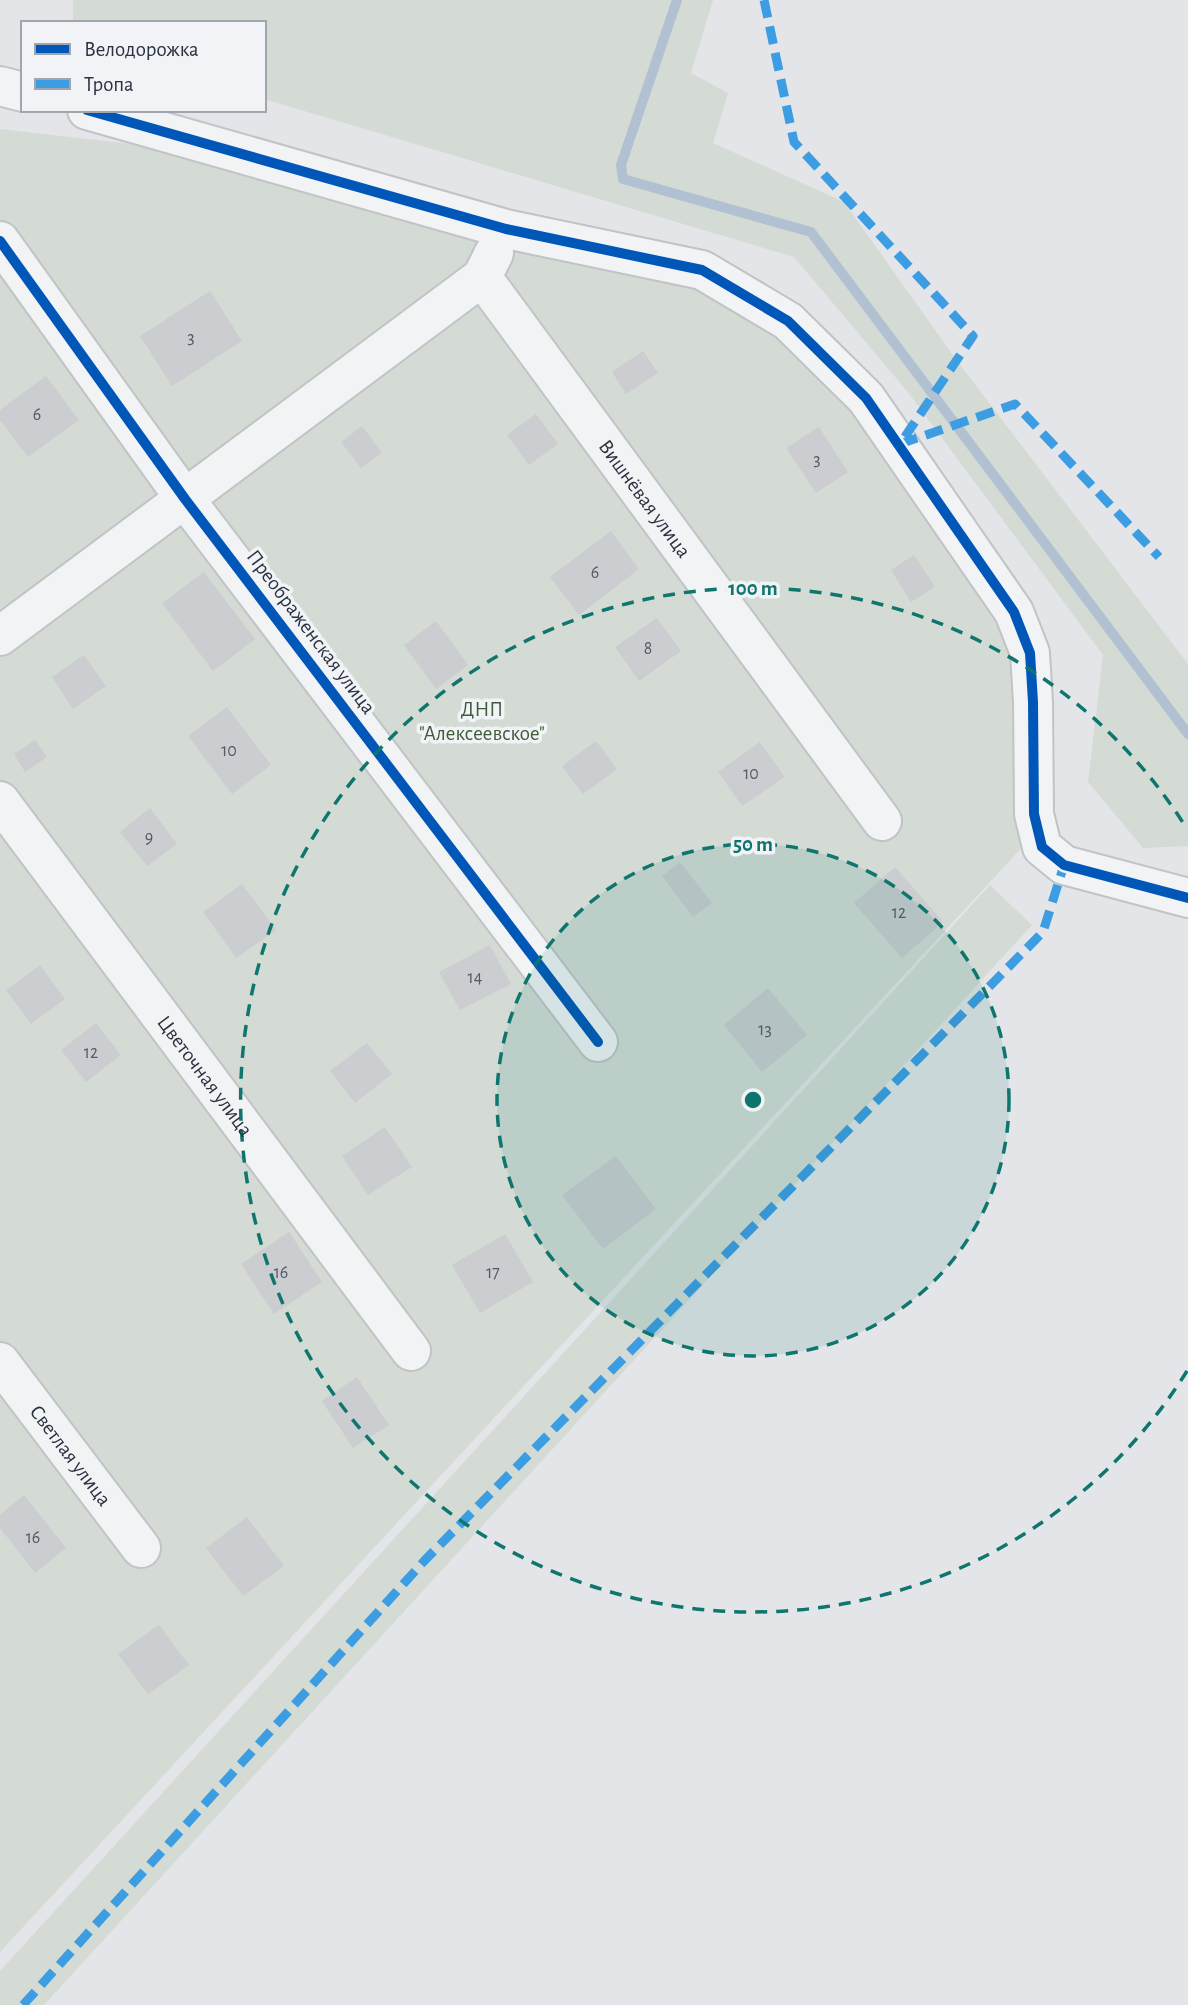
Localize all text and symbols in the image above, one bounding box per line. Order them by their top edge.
legend [21,21,266,112]
text: Велодорожка [84,39,199,60]
text: Тропа [84,74,134,95]
house number: 3 [187,329,195,347]
house number: 6 [33,406,41,424]
street label: Вишнёвая улица [595,436,695,562]
house number: 3 [813,451,821,469]
street label: Преображенская улица [243,546,380,718]
house number: 6 [591,564,599,582]
text: 100 m [728,578,778,599]
house number: 8 [644,640,652,658]
park label: ДНП "Алексеевское" [419,699,545,744]
house number: 10 [221,742,237,760]
house number: 10 [743,765,759,783]
house number: 9 [145,829,153,847]
text: 50 m [733,834,773,855]
house number: 12 [892,904,906,922]
house number: 14 [468,969,483,987]
street label: Цветочная улица [154,1011,257,1140]
house number: 13 [758,1021,772,1039]
house number: 12 [84,1044,98,1062]
centre of rings [741,1088,765,1112]
house number: 16 [274,1264,288,1282]
house number: 17 [486,1264,500,1282]
street label: Светлая улица [26,1401,116,1510]
house number: 16 [26,1529,40,1547]

